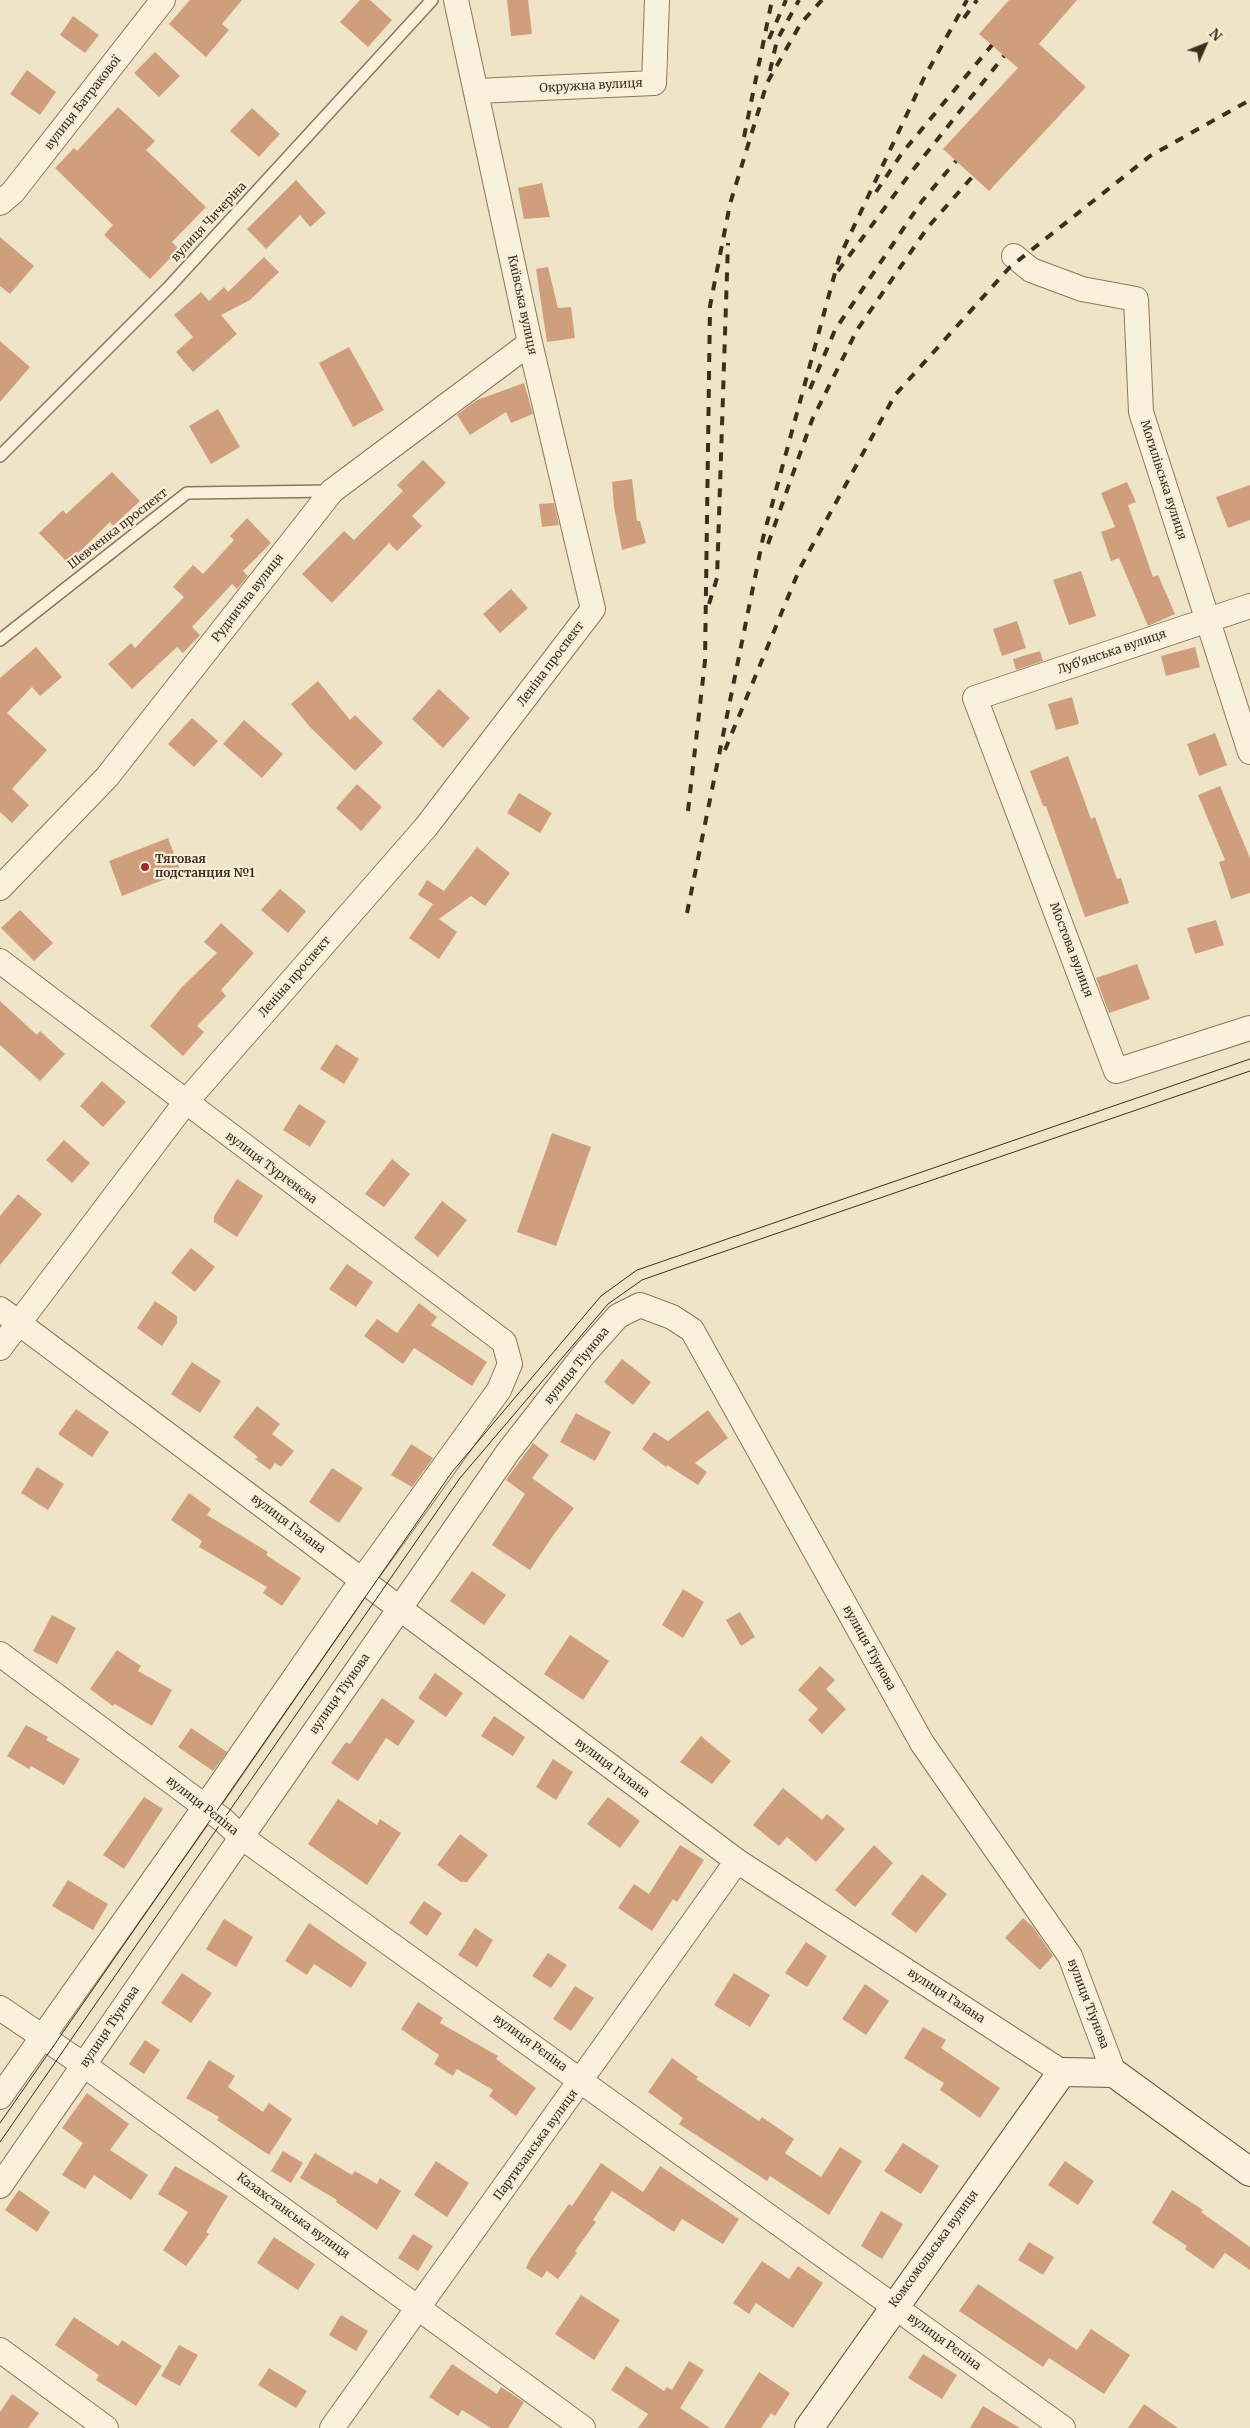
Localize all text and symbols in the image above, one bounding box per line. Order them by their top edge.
north arrow [1180,20,1230,70]
text: N [1205,24,1226,45]
street label: вулиця Батракової [42,53,124,153]
street label: Окружна вулиця [539,76,643,96]
street label: вулиця Чичеріна [168,179,250,265]
street label: Київська вулиця [504,254,540,356]
street label: Могилівська вулиця [1137,418,1189,542]
street label: Шевченка проспект [65,485,171,573]
street label: Руднична вулиця [209,551,287,645]
street label: Леніна проспект [514,619,588,709]
street label: Луб'янська вулиця [1056,627,1168,677]
place label: Тяговая подстанция №1 [155,853,255,881]
marker: Тяговая подстанция №1 [139,861,151,873]
street label: Мостова вулиця [1046,901,1096,999]
street label: Леніна проспект [256,934,334,1020]
street label: вулиця Тургенєва [222,1129,320,1207]
street label: вулиця Тіунова [541,1325,613,1407]
street label: вулиця Галана [248,1491,328,1557]
street label: вулиця Тіунова [840,1603,898,1693]
street label: вулиця Тіунова [307,1651,373,1737]
street label: вулиця Галана [572,1735,652,1801]
street label: вулиця Рєпіна [163,1773,241,1839]
street label: вулиця Тіунова [1064,1957,1112,2051]
street label: вулиця Галана [905,1966,987,2026]
street label: вулиця Тіунова [77,1984,143,2070]
street label: вулиця Рєпіна [490,2011,570,2075]
street label: Партизанська вулиця [491,2087,581,2203]
street label: Казахстанська вулиця [234,2170,352,2262]
street label: Комсомольська вулиця [886,2187,982,2311]
street label: вулиця Рєпіна [904,2310,984,2374]

